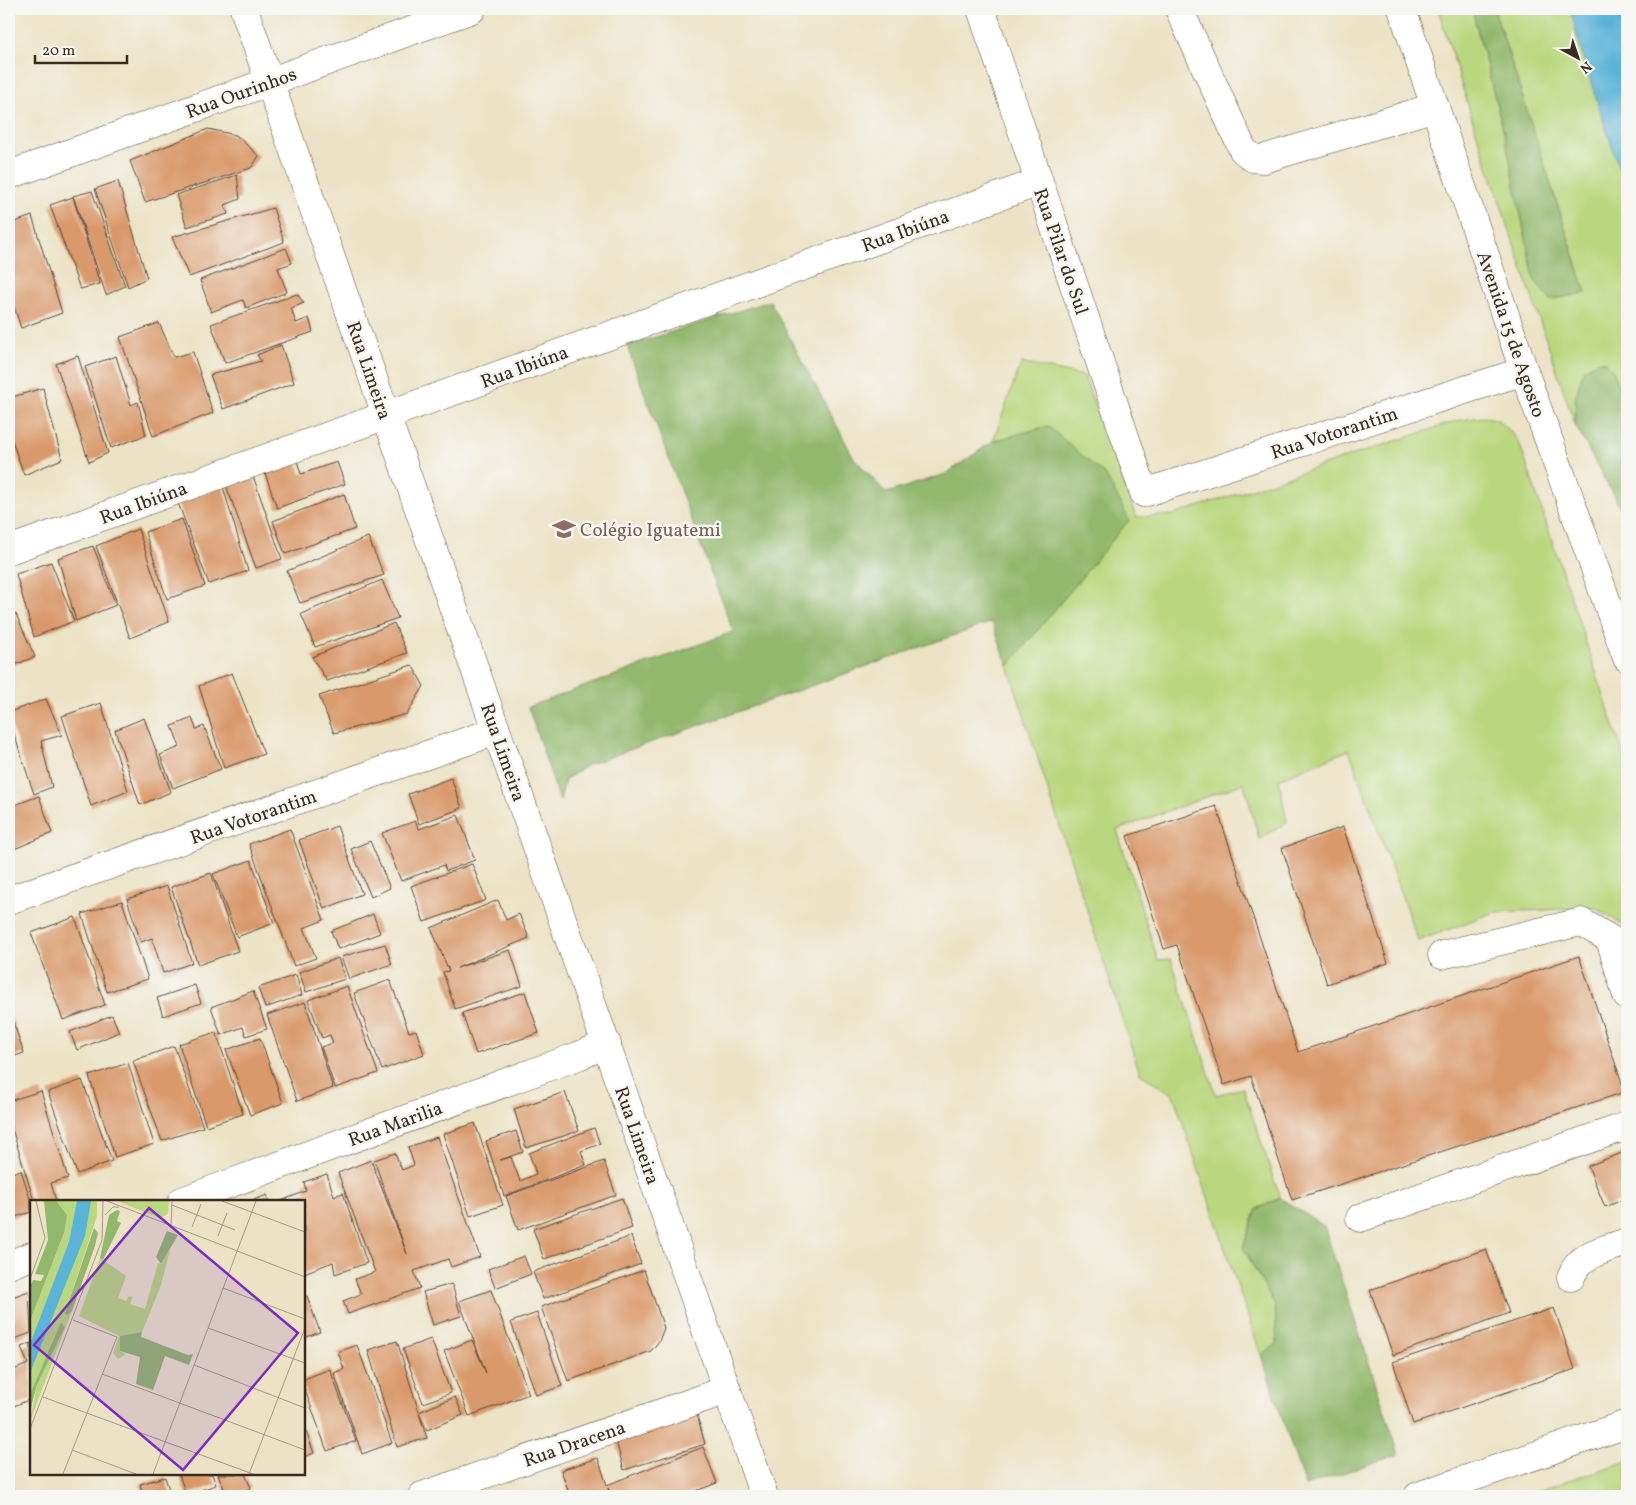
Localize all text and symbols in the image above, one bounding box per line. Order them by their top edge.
scale bar [35,32,128,64]
north arrow [1554,32,1604,82]
text: 20 m [42,41,75,62]
text: N [1575,56,1595,77]
street label: Rua Ourinhos [183,62,301,126]
street label: Rua Pilar do Sul [1026,185,1094,319]
street label: Rua Ibiúna [858,204,953,260]
street label: Avenida 15 de Agosto [1470,248,1551,421]
street label: Rua Limeira [339,318,397,423]
street label: Rua Ibiúna [477,340,572,396]
street label: Rua Votorantim [1268,401,1402,467]
street label: Rua Ibiúna [96,476,191,532]
school or university icon: Colégio Iguatemi [551,516,577,542]
place label: Colégio Iguatemi [580,518,721,544]
street label: Rua Limeira [473,700,531,805]
street label: Rua Votorantim [187,784,321,852]
street label: Rua Limeira [607,1083,665,1188]
street label: Rua Marilia [345,1096,446,1154]
inset map [30,1200,305,1475]
street label: Rua Dracena [520,1415,629,1475]

